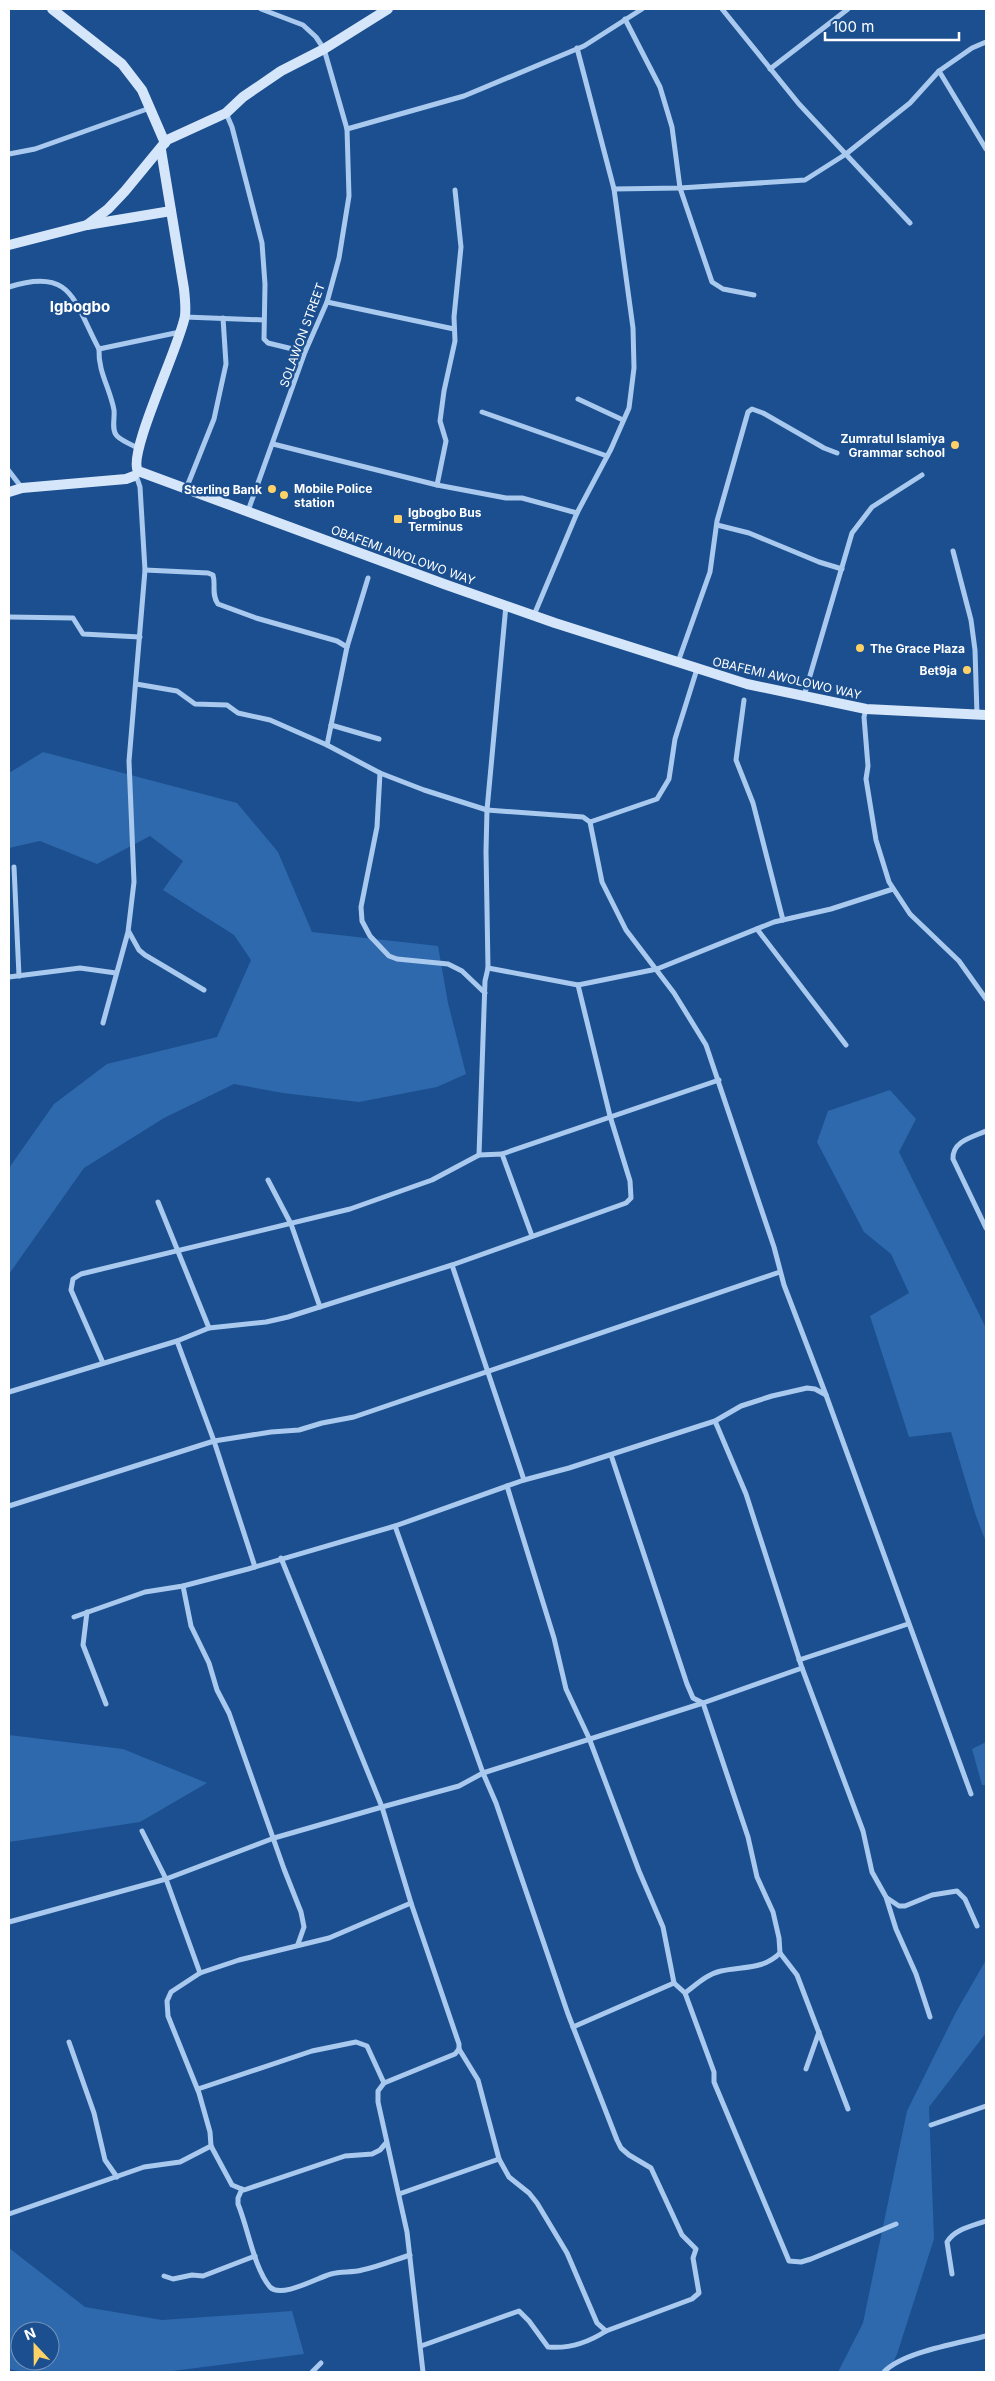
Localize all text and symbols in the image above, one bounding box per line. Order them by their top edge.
scale bar [825,10,959,42]
text: 100 m [832,17,874,36]
street label: SOLAWON STREET [276,281,328,389]
district label: Igbogbo [50,297,110,316]
place label: Zumratul Islamiya Grammar school [840,431,945,460]
marker: Zumratul Islamiya Grammar school [949,439,961,451]
place label: Mobile Police station [294,481,372,510]
place label: Sterling Bank [184,482,262,497]
marker: Sterling Bank [266,483,278,495]
marker: Mobile Police station [278,489,290,501]
place label: Igbogbo Bus Terminus [408,505,482,534]
marker: Igbogbo Bus Terminus [392,513,404,525]
street label: OBAFEMI AWOLOWO WAY [329,522,477,588]
place label: The Grace Plaza [870,641,965,656]
marker: The Grace Plaza [854,642,866,654]
street label: OBAFEMI AWOLOWO WAY [711,654,863,702]
place label: Bet9ja [920,663,957,678]
marker: Bet9ja [961,664,973,676]
north arrow [10,2321,60,2371]
text: N [22,2324,38,2343]

